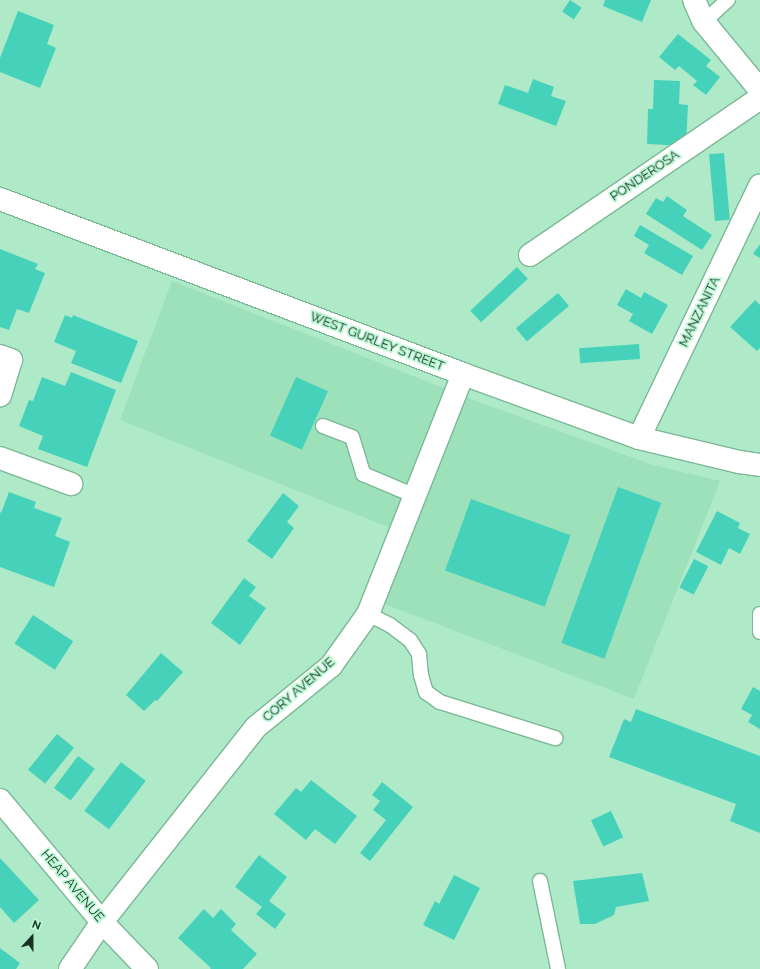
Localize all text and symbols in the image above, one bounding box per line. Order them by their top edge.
street label: PONDEROSA [608,147,682,205]
street label: MANZANITA [676,274,724,350]
street label: WEST GURLEY STREET [307,309,447,375]
street label: CORY AVENUE [260,654,338,726]
street label: HEAP AVENUE [37,846,107,926]
north arrow [12,917,52,957]

